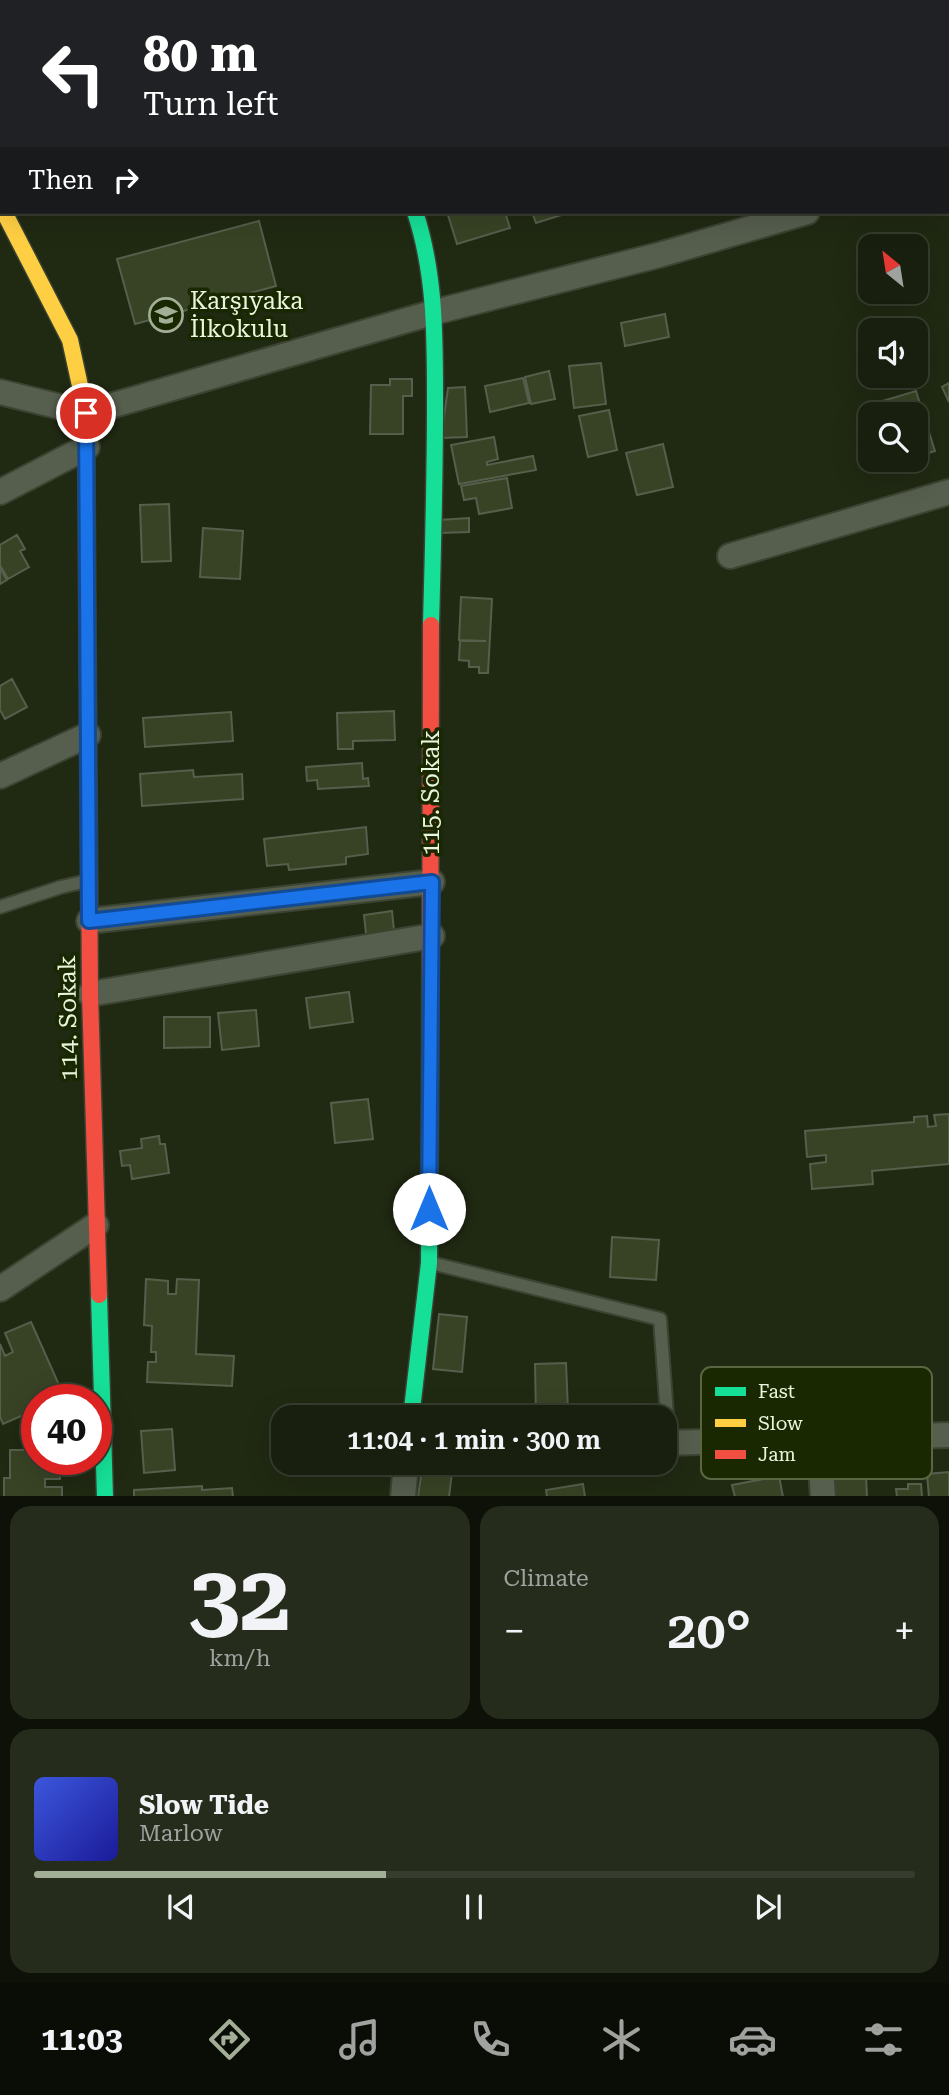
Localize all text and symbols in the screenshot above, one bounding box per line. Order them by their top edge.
text: 80 m [143,26,258,83]
icon: left [28,28,119,119]
text: Turn left [143,85,278,123]
icon: right [107,161,145,199]
text: Then [28,165,93,195]
north arrow [858,234,928,304]
map controls [858,234,928,472]
place label: Karşıyaka İlkokulu [190,287,303,343]
school or university icon: Karşıyaka İlkokulu [147,296,185,334]
button: sound [858,318,928,388]
pin [56,383,116,443]
icon: arrive [67,394,105,432]
button: search [858,402,928,472]
street label: 115. Sokak [417,730,445,856]
street label: 114. Sokak [53,955,83,1081]
position arrow [392,1172,466,1246]
legend [701,1367,932,1479]
text: Fast [758,1380,795,1403]
speed limit sign: 40 [21,1384,112,1475]
text: Slow [758,1412,803,1435]
text: 11:04 · 1 min · 300 m [347,1425,601,1455]
text: Jam [758,1443,796,1466]
text: 32 [189,1546,291,1652]
text: Climate [504,1565,589,1592]
text: 20° [667,1600,751,1661]
text: − [504,1609,525,1653]
text: + [894,1609,915,1653]
text: km/h [209,1645,271,1672]
text: Slow Tide [139,1790,269,1820]
text: Marlow [139,1820,222,1847]
icon: previous [162,1888,200,1926]
icon: pause [455,1888,493,1926]
icon: next [749,1888,787,1926]
icon: directions [205,2015,254,2064]
icon: music [335,2015,384,2064]
icon: phone [466,2015,515,2064]
icon: climate [597,2015,646,2064]
icon: car [728,2015,777,2064]
icon: filters [859,2015,908,2064]
text: 11:03 [41,2020,123,2058]

